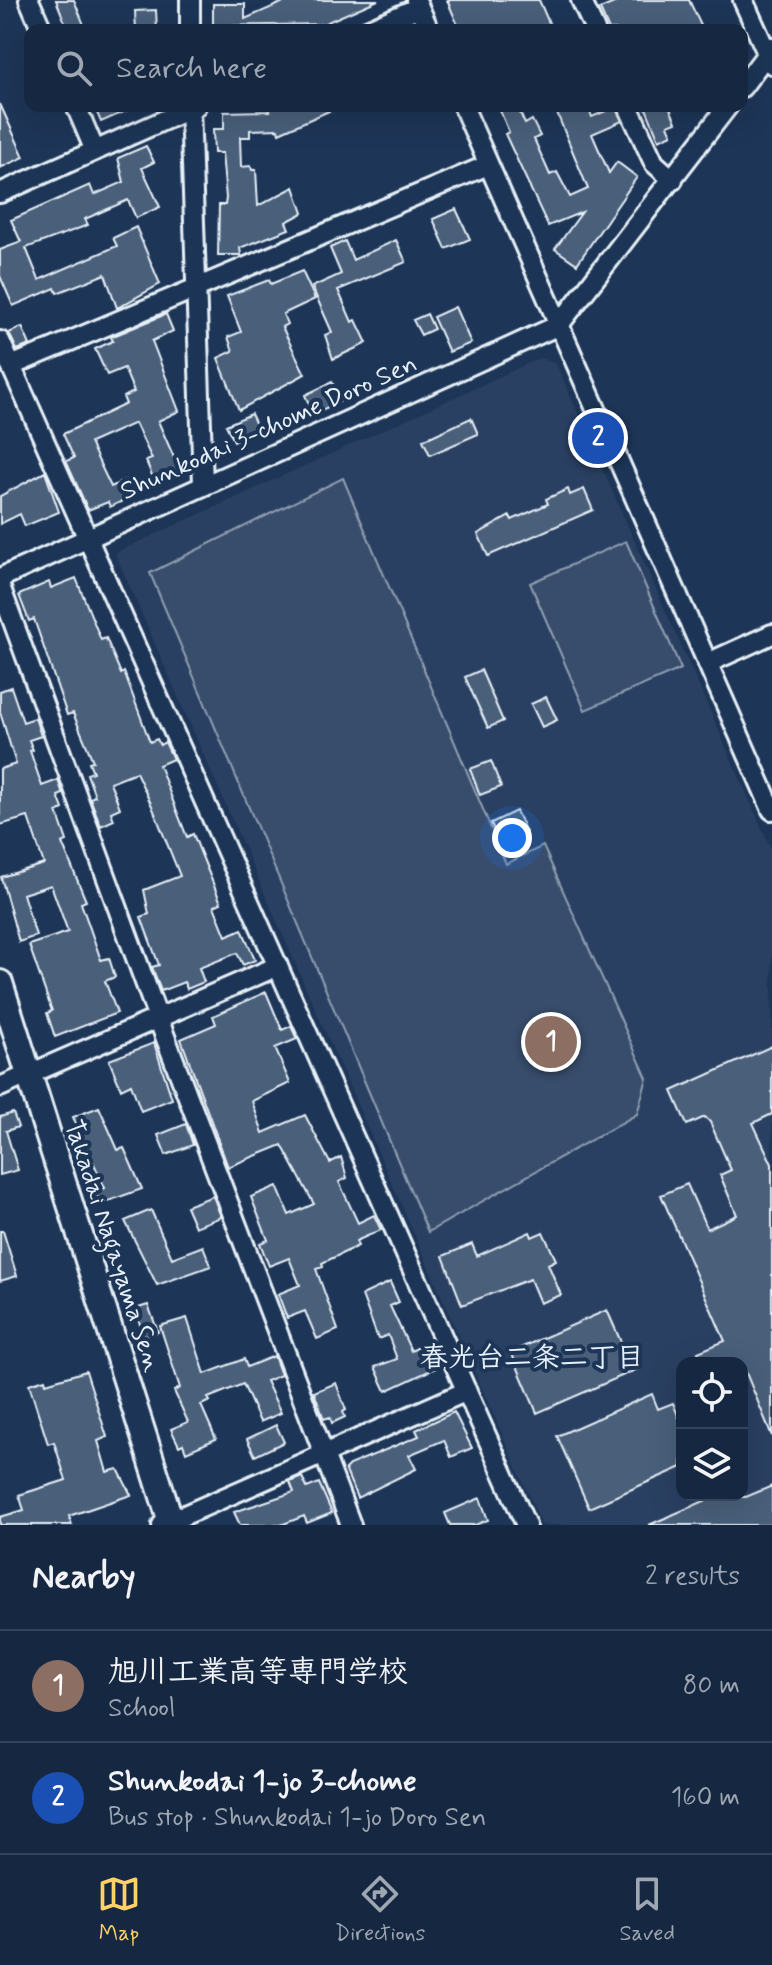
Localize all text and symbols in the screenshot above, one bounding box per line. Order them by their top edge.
search box [24,24,748,112]
icon: search [52,46,96,90]
text: Search here [116,49,267,88]
street label: Shunkodai 3-chome Doro Sen [115,347,423,509]
pin: 2 [572,408,624,468]
your location [492,818,532,858]
pin: 1 [525,1012,577,1072]
street label: Takadai Nagayama Sen [52,1116,169,1377]
district label: 春光台二条二丁目 [420,1340,644,1377]
map controls [676,1357,748,1501]
button: locate [676,1357,748,1429]
button: layers [676,1429,748,1501]
text: Nearby [32,1555,136,1600]
text: 2 results [645,1560,740,1594]
text: 旭川工業高等専門学校 [108,1653,408,1692]
text: 1 [52,1669,64,1703]
text: 80 m [683,1669,740,1703]
text: School [108,1692,175,1726]
text: Shunkodai 1-jo 3-chome [108,1762,417,1801]
text: 2 [52,1781,64,1815]
text: 160 m [671,1781,740,1815]
text: Bus stop · Shunkodai 1-jo Doro Sen [108,1801,486,1835]
tab: Map [97,1872,141,1948]
tab: Directions [335,1872,425,1948]
tab: Saved [619,1872,675,1948]

